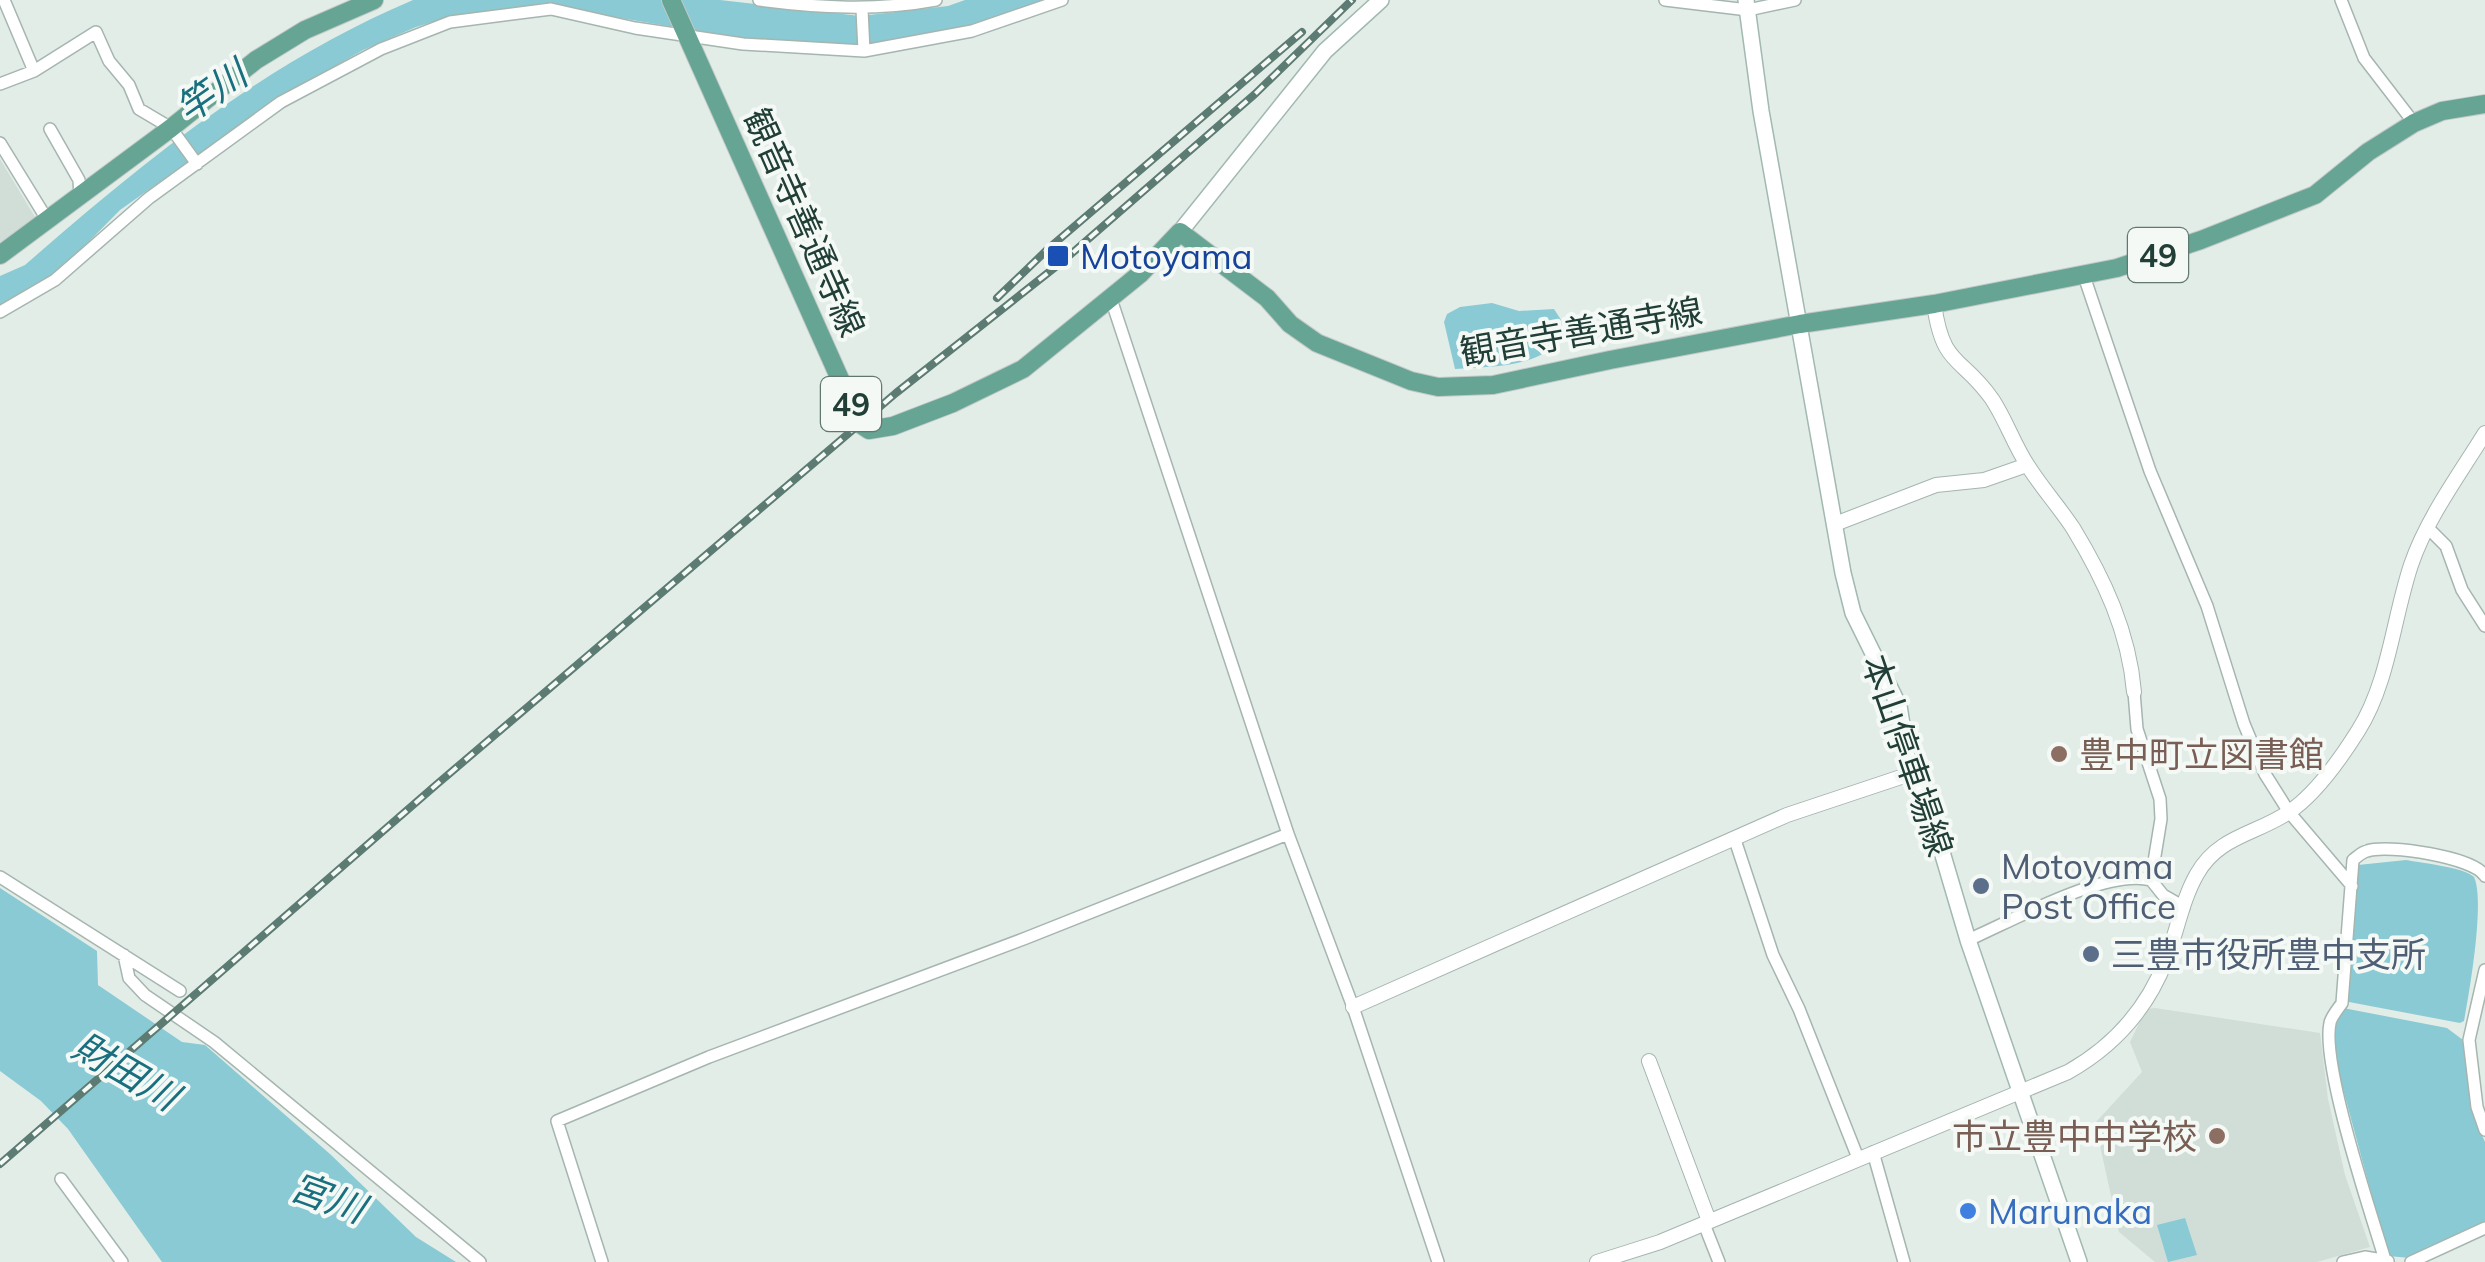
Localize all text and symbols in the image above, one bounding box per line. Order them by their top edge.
water label: 竿川 [166,47,259,132]
street label: 観音寺善通寺線 [735,101,875,343]
road number: 49 [2128,228,2188,282]
place label: Motoyama [1080,234,1253,278]
marker: Motoyama [1045,243,1071,269]
street label: 観音寺善通寺線 [1457,288,1705,374]
road number: 49 [821,377,881,431]
street label: 本山停車場線 [1853,649,1963,861]
place label: 豊中町立図書館 [2079,732,2324,776]
marker: 豊中町立図書館 [2048,743,2070,765]
place label: Motoyama Post Office [2001,844,2176,928]
marker: Motoyama Post Office [1970,875,1992,897]
place label: 三豊市役所豊中支所 [2111,932,2426,976]
marker: 三豊市役所豊中支所 [2080,943,2102,965]
water label: 財田川 [65,1022,191,1122]
place label: 市立豊中中学校 [1952,1114,2197,1158]
marker: 市立豊中中学校 [2206,1125,2228,1147]
water label: 宮川 [284,1161,376,1234]
place label: Marunaka [1988,1189,2152,1233]
marker: Marunaka [1957,1200,1979,1222]

